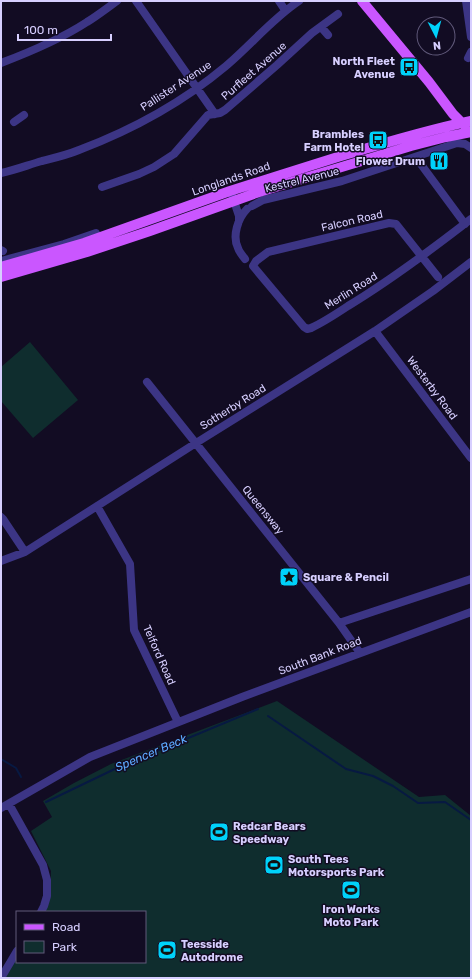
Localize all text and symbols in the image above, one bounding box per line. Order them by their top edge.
scale bar [18,16,111,42]
north arrow [416,16,456,56]
text: 100 m [24,23,58,37]
street label: Purfleet Avenue [219,39,289,103]
text: N [432,39,442,52]
place label: North Fleet Avenue [333,55,395,81]
bus stop icon: North Fleet Avenue [398,56,420,78]
street label: Pallister Avenue [138,58,214,114]
place label: Brambles Farm Hotel [304,128,364,154]
bus stop icon: Brambles Farm Hotel [367,129,389,151]
restaurant icon: Flower Drum [428,150,450,172]
place label: Flower Drum [356,155,425,168]
street label: Longlands Road [190,160,272,198]
street label: Kestrel Avenue [263,164,341,196]
street label: Falcon Road [320,208,384,234]
street label: Merlin Road [322,270,380,312]
street label: Westerby Road [404,354,460,422]
street label: Sotherby Road [198,382,268,432]
street label: Queensway [239,483,287,537]
place icon: Square & Pencil [278,566,300,588]
place label: Square & Pencil [303,571,389,584]
street label: Telford Road [140,623,178,687]
street label: South Bank Road [277,634,363,678]
water label: Spencer Beck [113,731,190,774]
place label: Redcar Bears Speedway [233,820,306,846]
sports icon: Redcar Bears Speedway [208,821,230,843]
place label: South Tees Motorsports Park [288,853,385,879]
sports icon: South Tees Motorsports Park [263,854,285,876]
sports icon: Iron Works Moto Park [340,879,362,901]
place label: Iron Works Moto Park [322,903,380,929]
legend [16,911,146,963]
text: Road [52,920,80,934]
place label: Teesside Autodrome [181,938,243,964]
sports icon: Teesside Autodrome [156,939,178,961]
text: Park [52,940,78,954]

